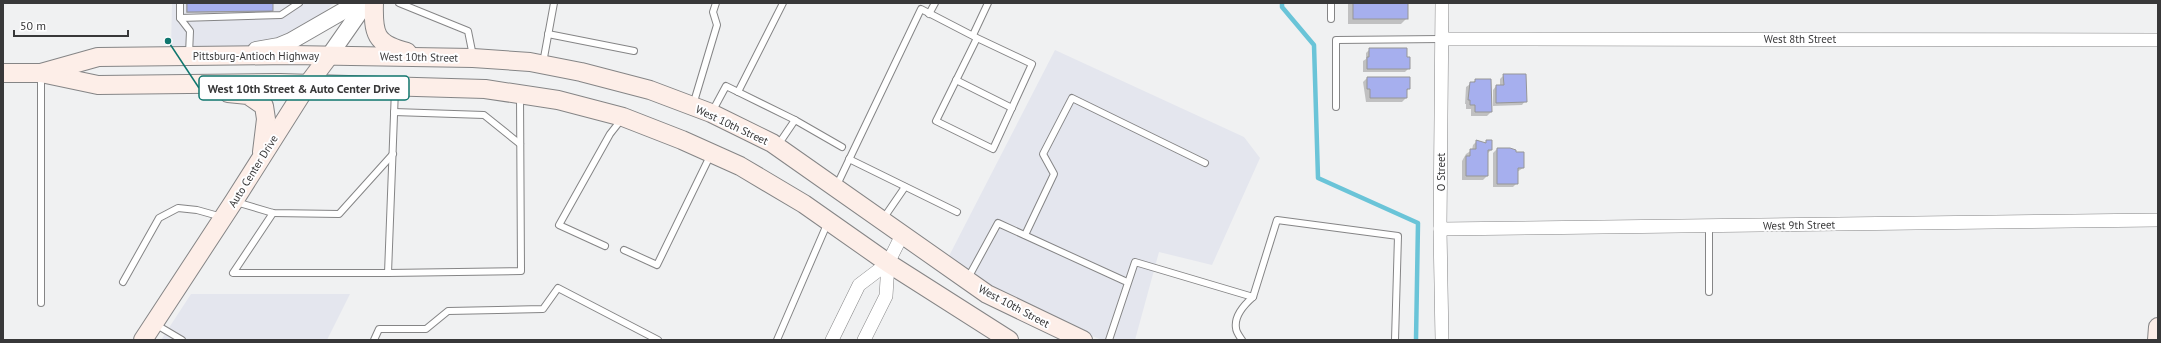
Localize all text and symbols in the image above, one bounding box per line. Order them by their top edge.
scale bar [14,12,128,38]
text: 50 m [20,18,46,33]
street label: West 8th Street [1764,32,1836,46]
street label: Pittsburg-Antioch Highway [193,49,320,63]
street label: West 10th Street [380,49,459,65]
callout: West 10th Street & Auto Center Drive [199,76,409,100]
text: West 10th Street & Auto Center Drive [208,81,400,96]
street label: West 10th Street [694,102,771,148]
street label: Auto Center Drive [225,132,281,210]
street label: O Street [1434,152,1448,191]
street label: West 9th Street [1763,217,1836,233]
street label: West 10th Street [976,281,1052,331]

